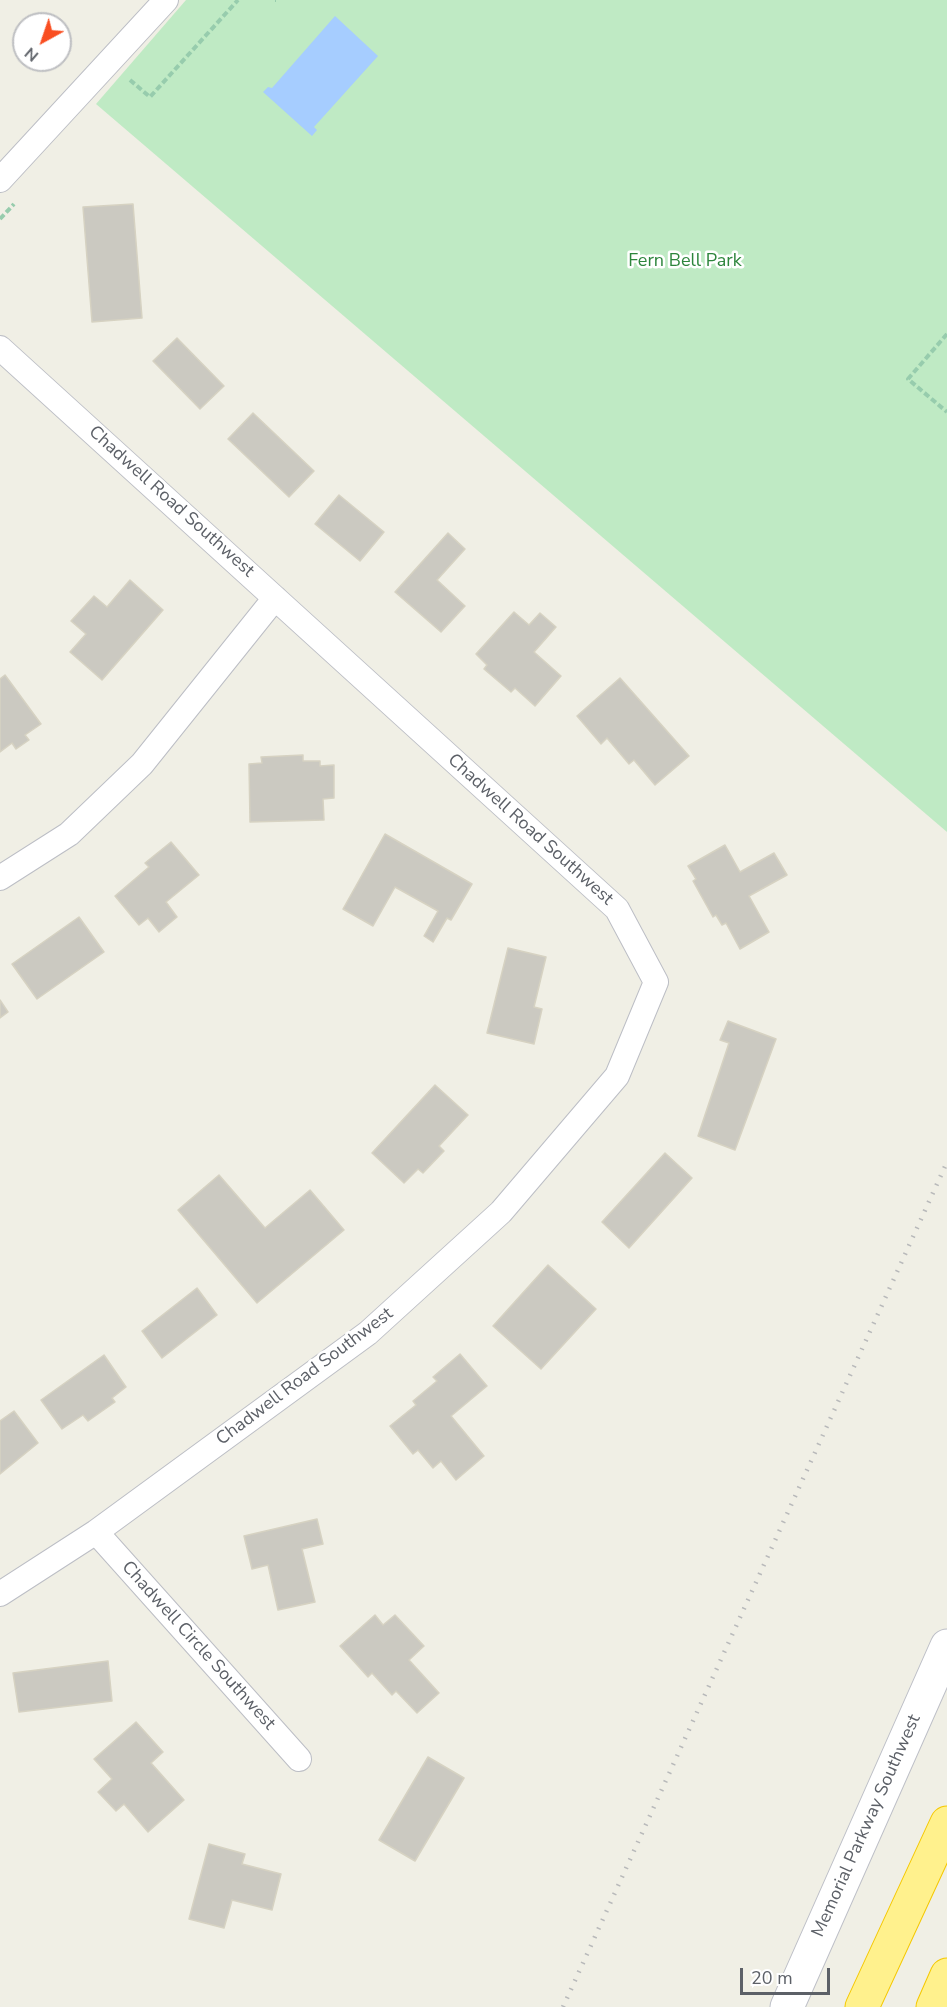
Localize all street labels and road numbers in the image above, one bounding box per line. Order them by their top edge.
street label: Chadwell Road Southwest [84,422,258,582]
street label: Chadwell Road Southwest [443,750,617,910]
street label: Chadwell Road Southwest [212,1303,398,1451]
street label: Chadwell Circle Southwest [116,1557,280,1735]
street label: Memorial Parkway Southwest [808,1711,926,1941]

